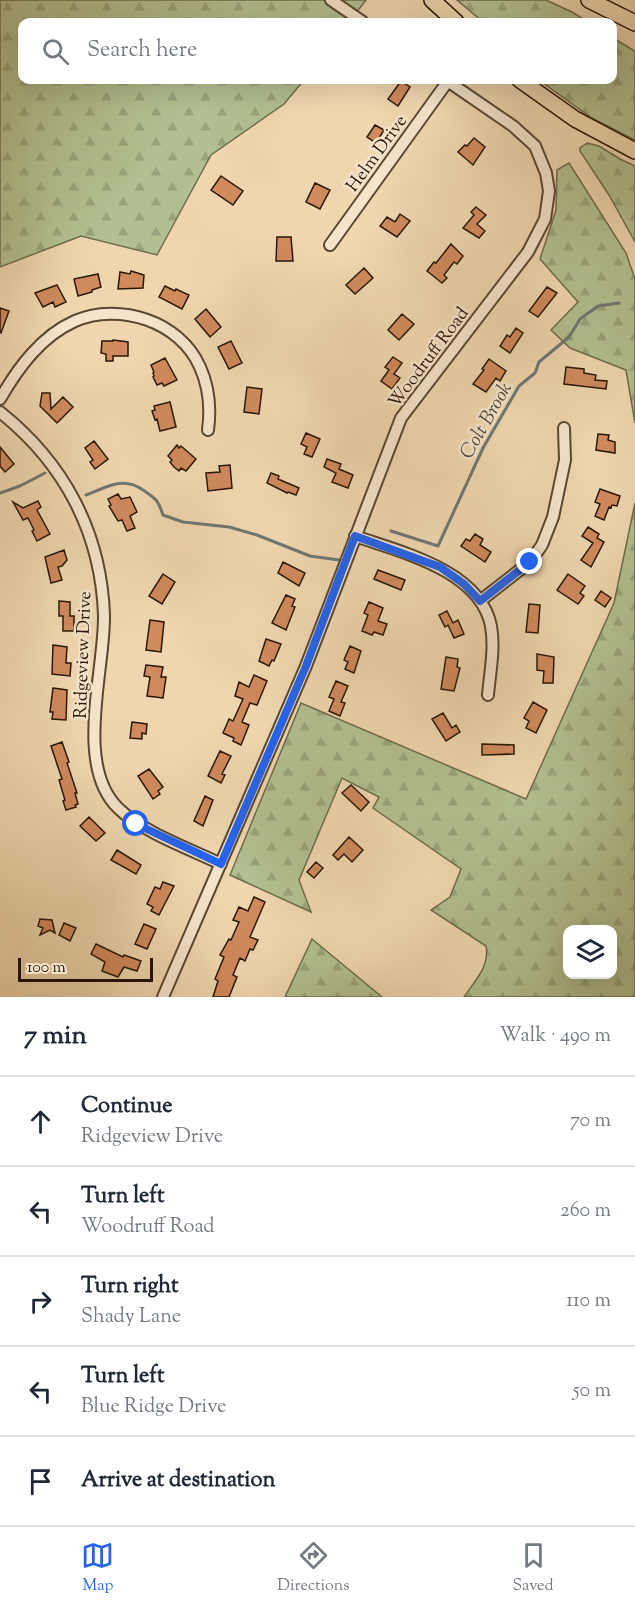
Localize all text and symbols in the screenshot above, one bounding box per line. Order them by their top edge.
search box [18,18,617,84]
icon: search [39,35,72,68]
text: Search here [87,35,197,67]
street label: Helm Drive [341,110,414,198]
street label: Woodruff Road [383,302,476,414]
water label: Colt Brook [454,378,521,465]
route end [516,548,542,574]
street label: Ridgeview Drive [69,591,99,719]
route start [122,810,148,836]
map controls [563,925,617,979]
button: layers [563,925,617,979]
scale bar [18,955,153,983]
text: 100 m [27,957,66,980]
text: 7 min [24,1018,87,1055]
text: Walk · 490 m [500,1022,611,1051]
text: Continue [81,1091,172,1123]
icon: ahead [24,1105,57,1138]
text: 70 m [570,1107,611,1136]
text: Ridgeview Drive [81,1123,223,1152]
text: Turn left [81,1181,164,1213]
icon: left [24,1195,57,1228]
text: 260 m [560,1197,611,1226]
text: Woodruff Road [81,1213,215,1242]
text: Turn right [81,1271,178,1303]
icon: right [24,1285,57,1318]
text: 110 m [566,1287,611,1316]
text: Shady Lane [81,1303,181,1332]
text: Turn left [81,1361,164,1393]
icon: left [24,1375,57,1408]
text: 50 m [573,1377,611,1406]
text: Blue Ridge Drive [81,1393,226,1422]
icon: arrive [24,1465,57,1498]
text: Arrive at destination [81,1465,276,1497]
tab: Map [81,1539,114,1598]
tab: Directions [277,1539,350,1598]
tab: Saved [512,1539,554,1598]

